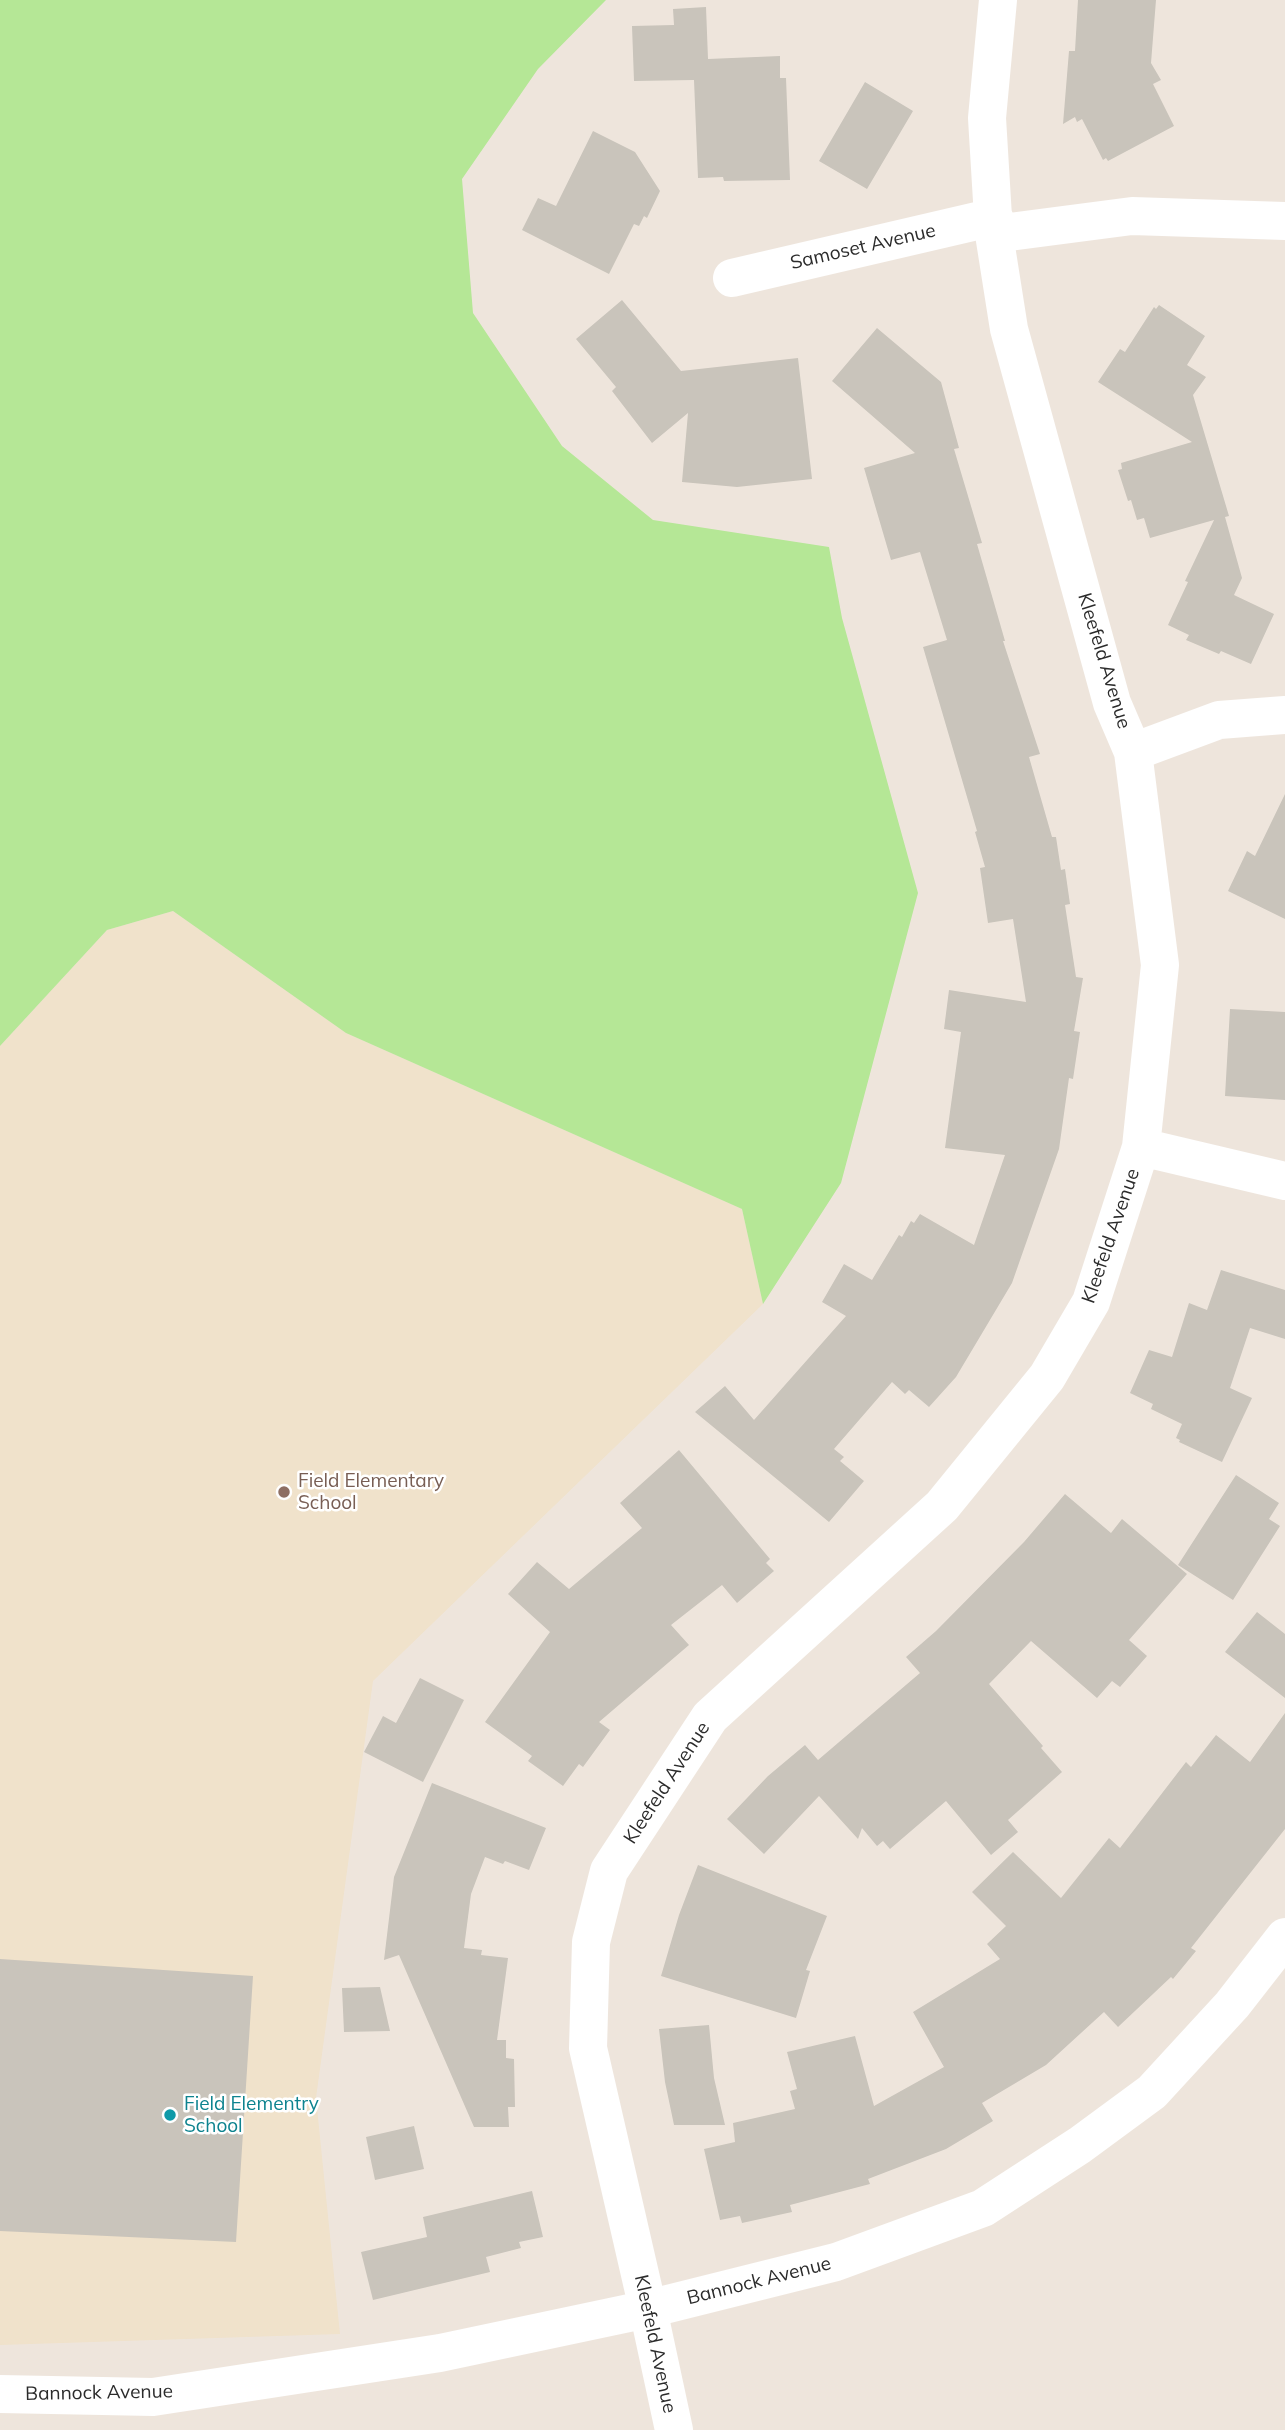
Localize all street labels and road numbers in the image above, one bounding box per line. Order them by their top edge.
street label: Samoset Avenue [788,219,938,275]
street label: Kleefeld Avenue [1073,590,1135,732]
street label: Kleefeld Avenue [1077,1166,1145,1306]
street label: Kleefeld Avenue [619,1718,715,1848]
street label: Bannock Avenue [685,2252,833,2310]
street label: Kleefeld Avenue [629,2273,681,2415]
street label: Bannock Avenue [25,2380,173,2406]

